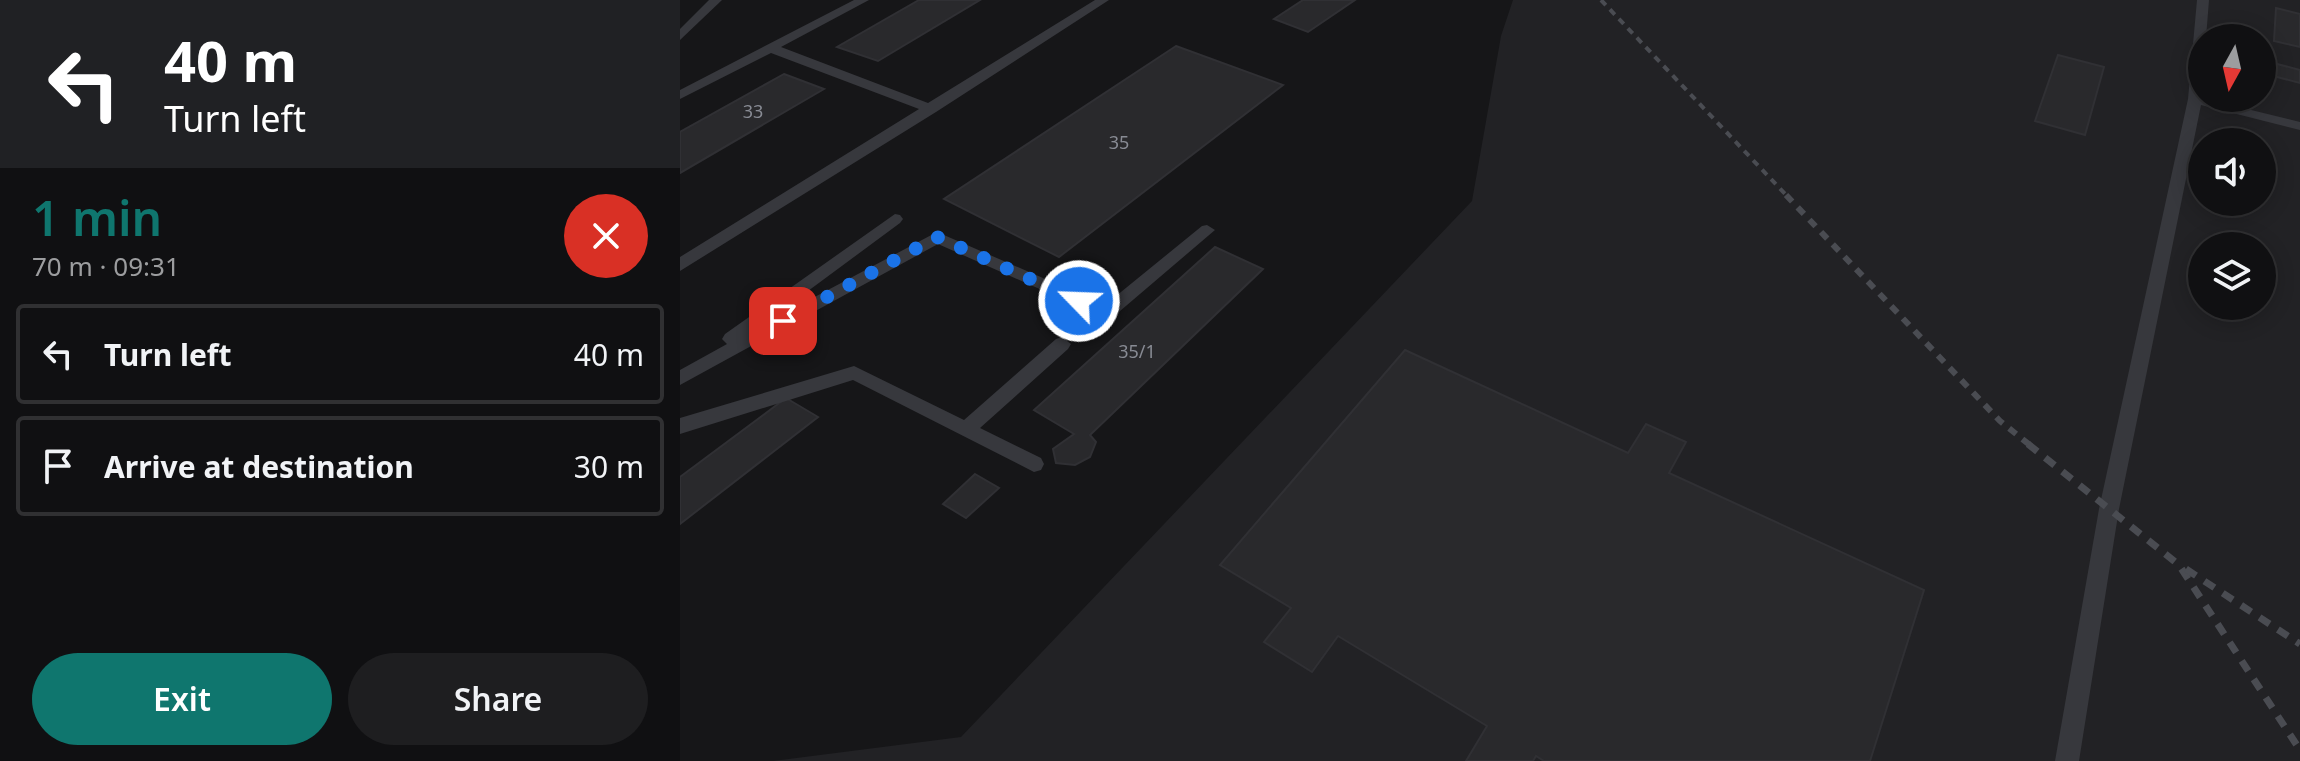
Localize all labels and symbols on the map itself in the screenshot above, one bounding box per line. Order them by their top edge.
north arrow [2188,24,2276,112]
house number: 33 [743,99,763,123]
house number: 35 [1109,130,1129,154]
position arrow [1037,259,1121,343]
pin [749,287,817,355]
house number: 35/1 [1118,339,1156,363]

